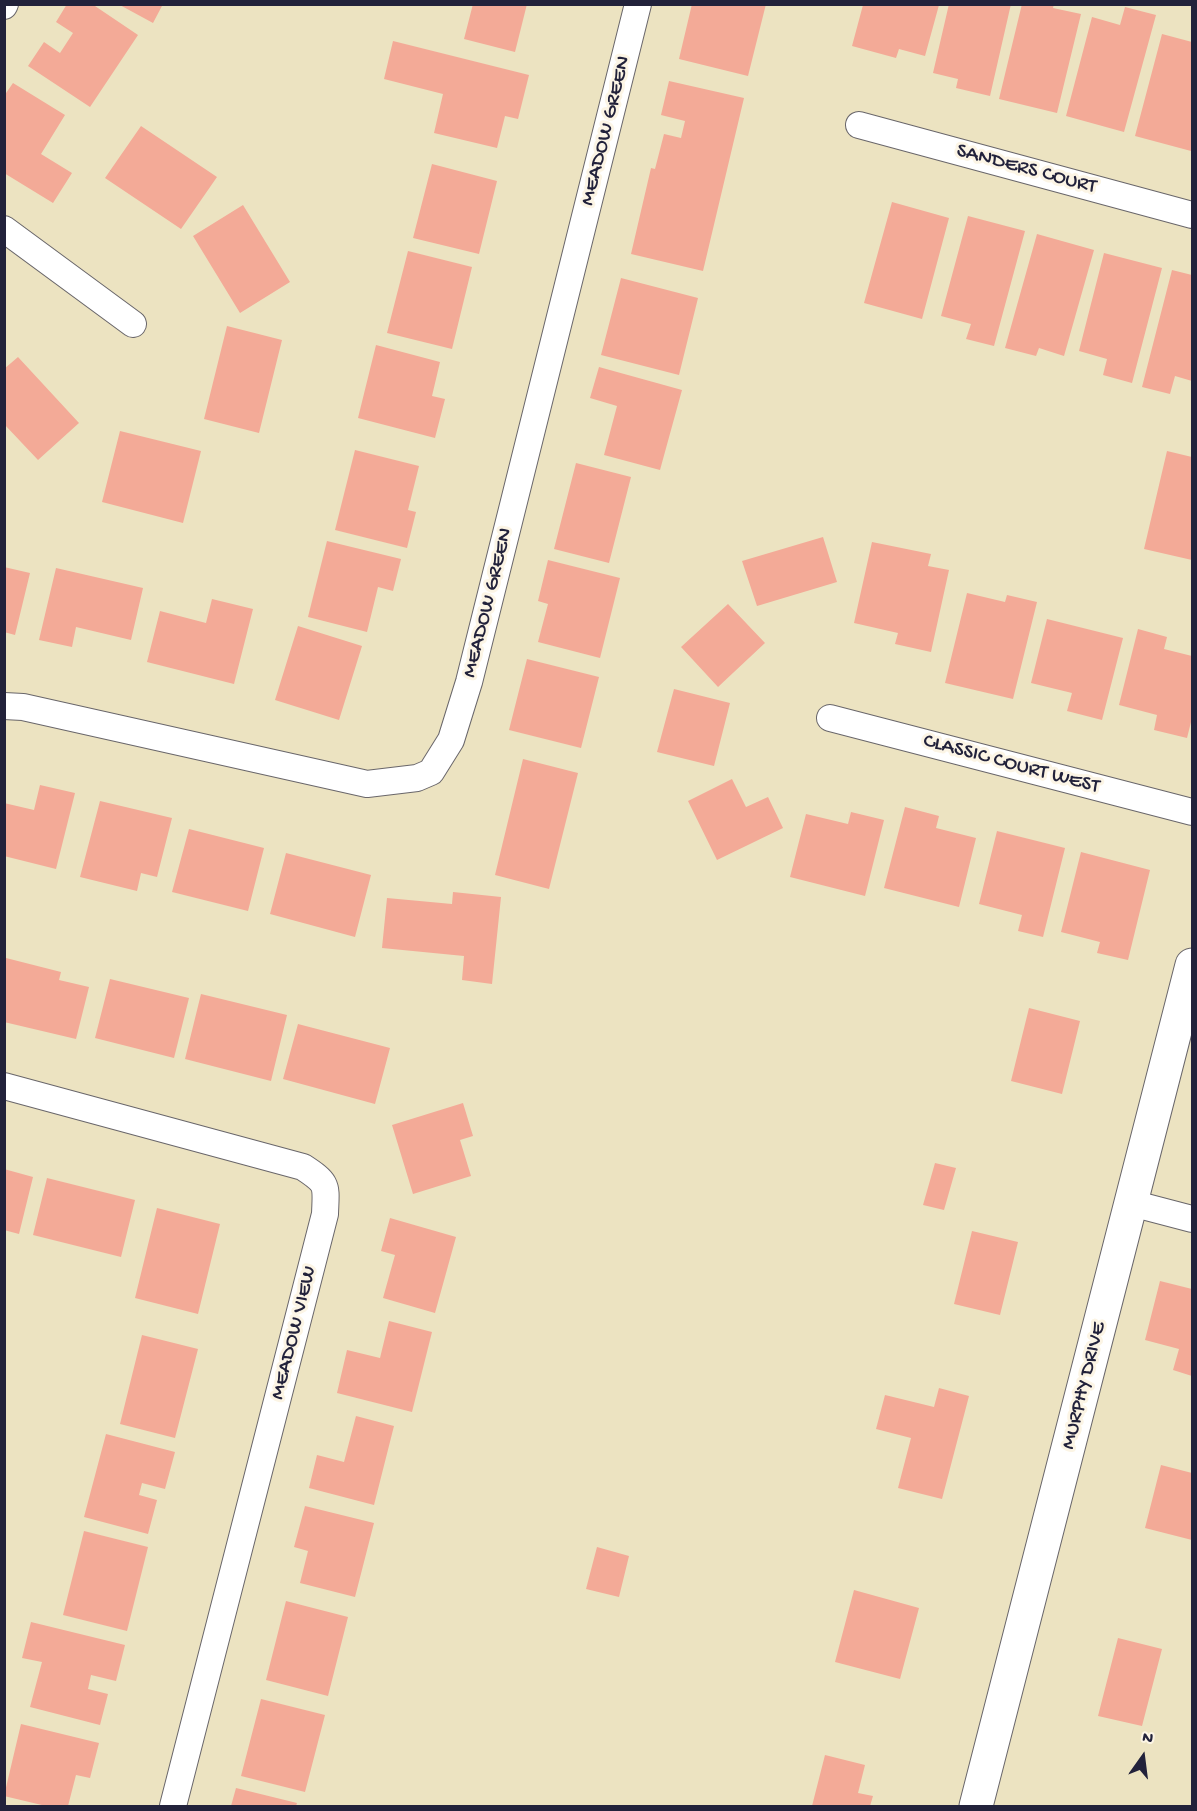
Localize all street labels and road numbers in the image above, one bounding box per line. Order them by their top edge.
street label: MEADOW GREEN [576,54,638,208]
street label: SANDERS COURT [953,139,1099,201]
street label: MEADOW GREEN [458,526,520,680]
street label: CLASSIC COURT WEST [920,729,1102,801]
street label: MEADOW VIEW [266,1264,324,1402]
street label: MURPHY DRIVE [1057,1320,1113,1452]

